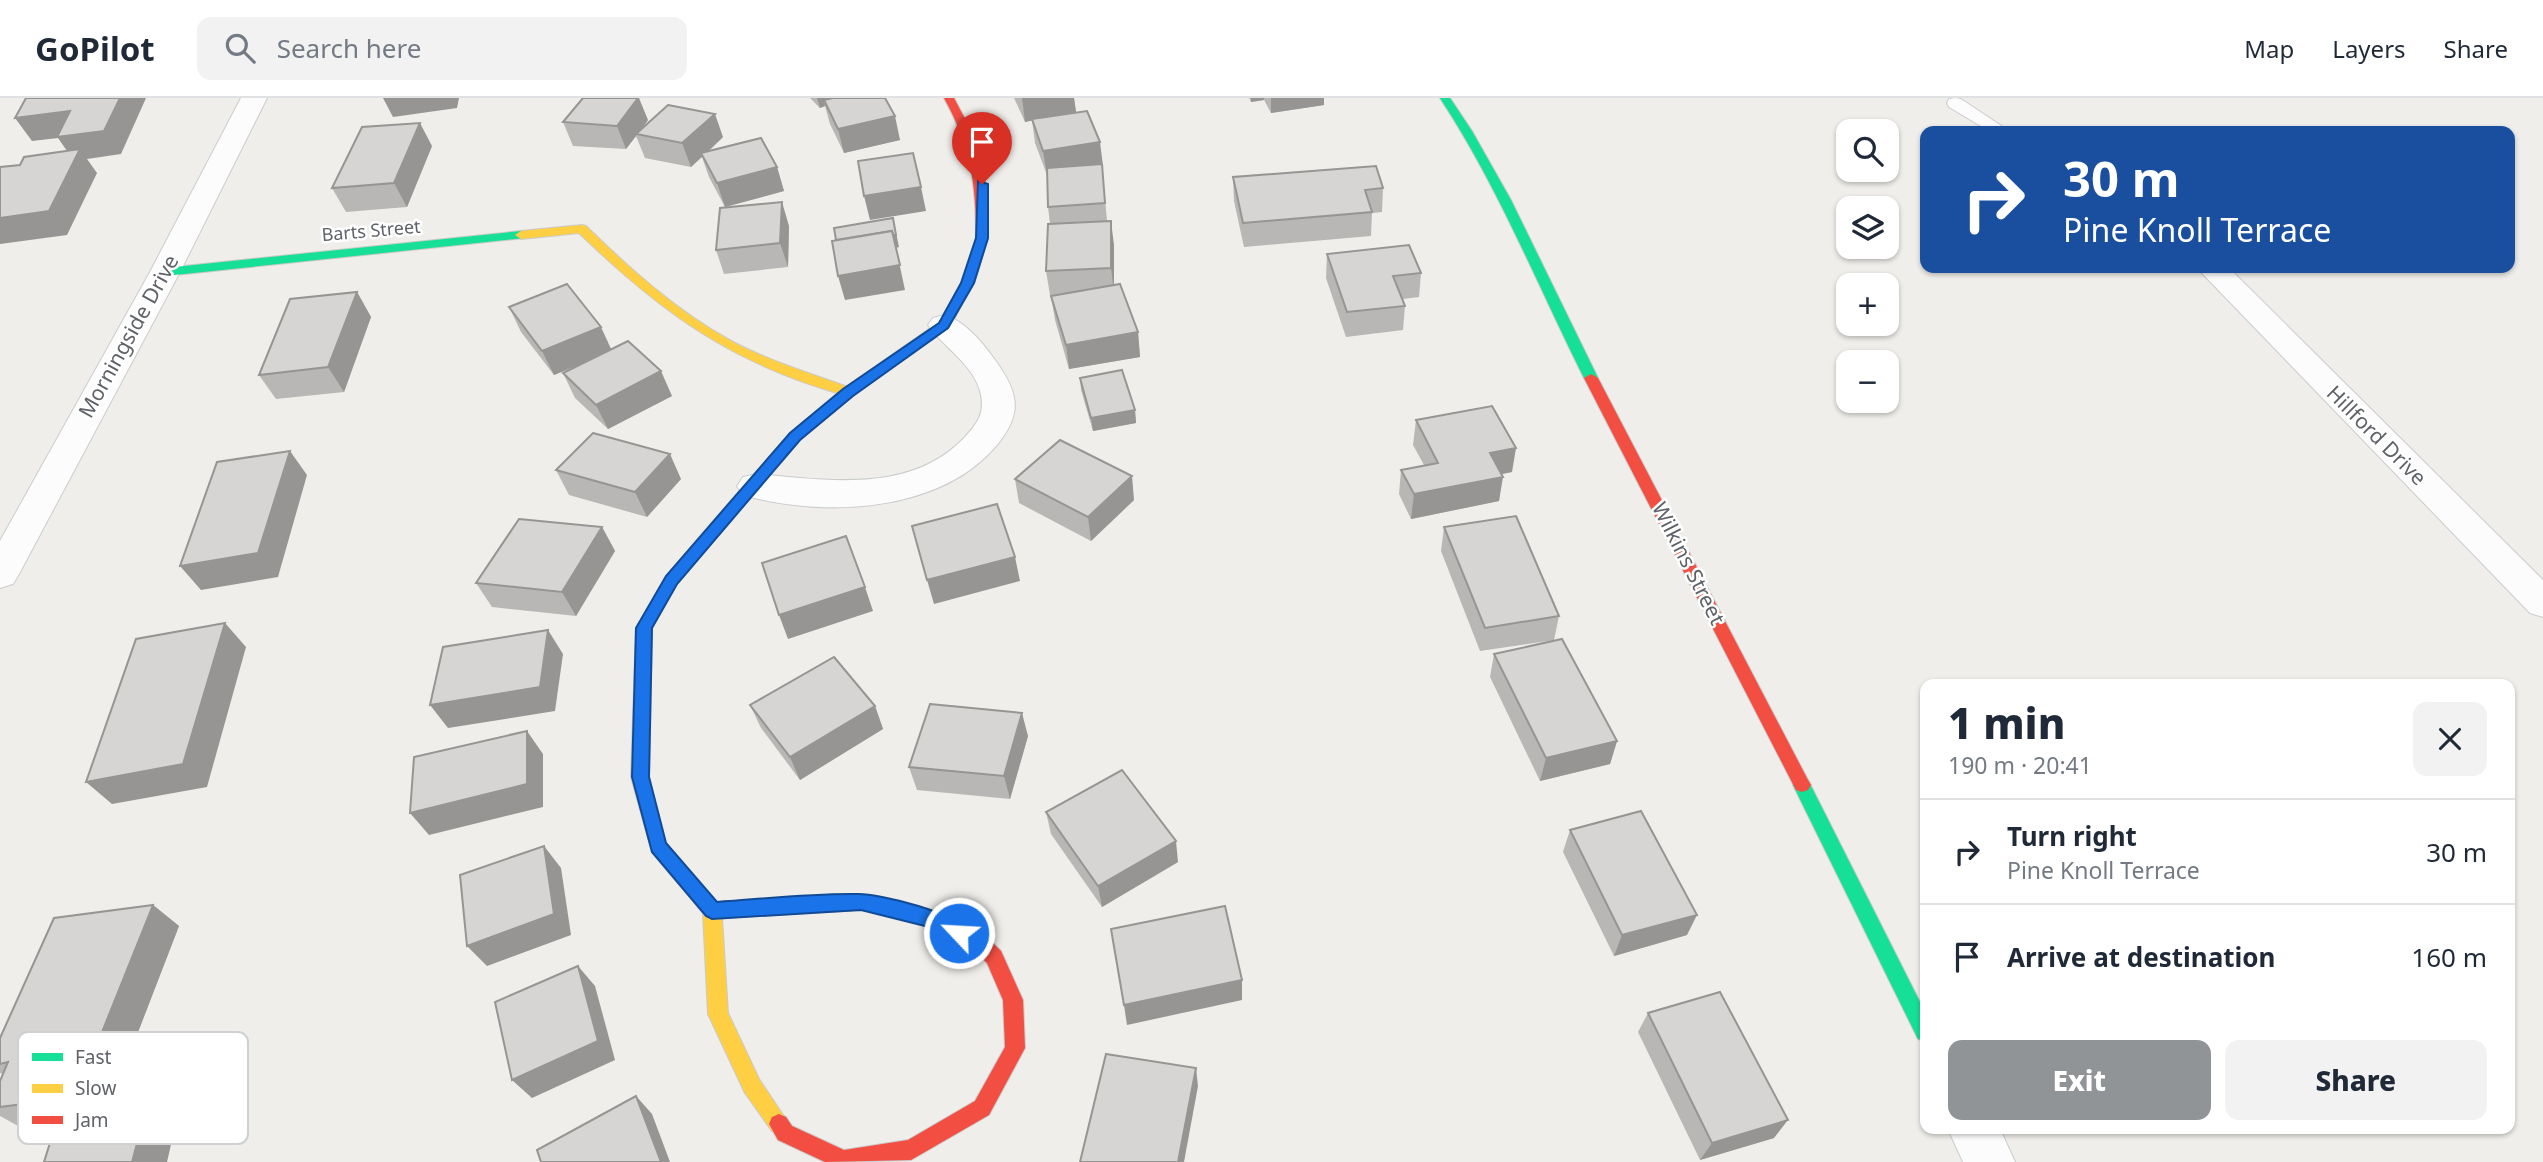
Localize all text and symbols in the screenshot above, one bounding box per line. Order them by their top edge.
search box [197,17,687,80]
text: GoPilot [35,26,155,71]
icon: search [221,29,259,67]
text: Search here [277,30,421,66]
text: Map [2244,32,2294,65]
text: Layers [2332,32,2406,65]
text: Share [2444,32,2508,65]
pin [952,112,1012,184]
map controls [1836,119,1899,413]
button: search [1836,119,1899,182]
icon: arrive [963,123,1001,161]
text: 30 m [2063,145,2180,211]
icon: right [1948,154,2039,245]
button: layers [1836,196,1899,259]
text: Pine Knoll Terrace [2063,208,2331,251]
street label: Barts Street [320,214,422,246]
street label: Morningside Drive [72,249,184,423]
button: + [1836,273,1899,336]
button: − [1836,350,1899,413]
street label: Hillford Drive [2321,379,2433,491]
street label: Wilkins Street [1646,497,1732,629]
text: 1 min [1948,694,2065,751]
button: close [2413,702,2487,776]
text: 190 m · 20:41 [1948,749,2092,781]
text: Turn right [2007,818,2137,854]
icon: right [1948,833,1986,871]
text: 30 m [2426,834,2487,870]
text: Pine Knoll Terrace [2007,854,2200,886]
position arrow [922,896,996,970]
icon: arrive [1948,938,1986,976]
text: Arrive at destination [2007,939,2276,975]
text: 160 m [2411,939,2487,975]
legend [18,1032,248,1144]
button: Exit [1948,1040,2211,1120]
button: Share [2225,1040,2487,1120]
text: Fast [75,1044,112,1070]
text: Slow [75,1075,116,1101]
text: Jam [73,1107,109,1133]

